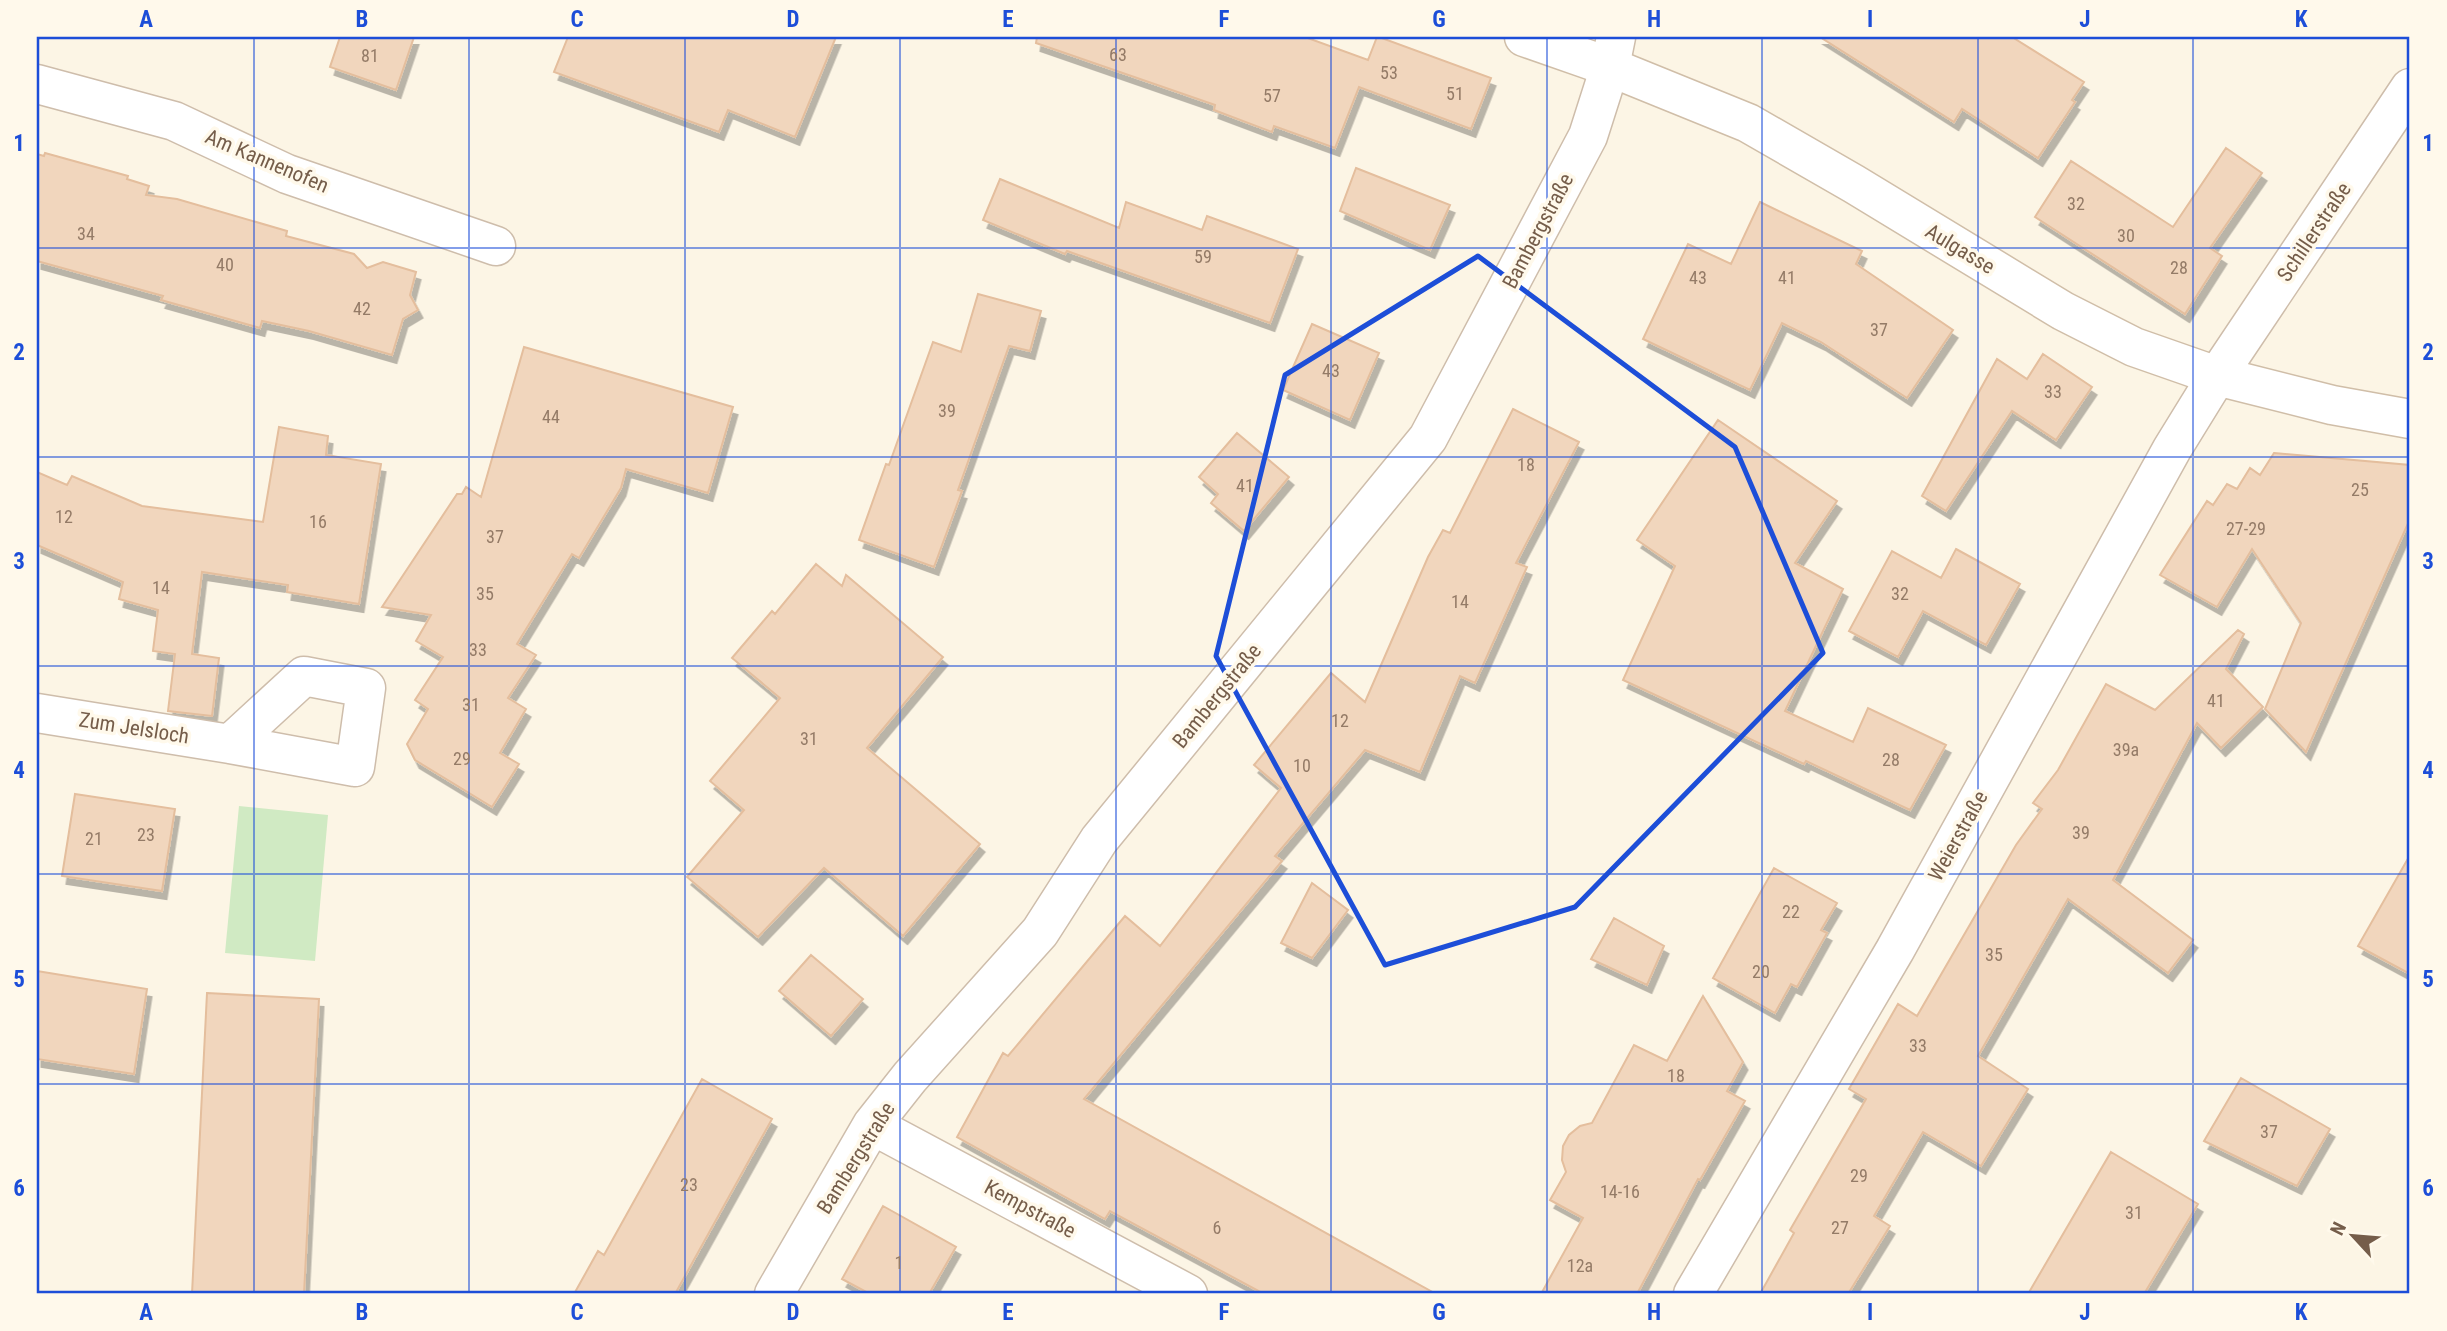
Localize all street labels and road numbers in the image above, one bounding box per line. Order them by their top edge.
street label: Am Kannenofen [202,124,332,198]
street label: Bambergstraße [1498,169,1578,293]
street label: Schillerstraße [2272,178,2356,286]
street label: Aulgasse [1921,219,1999,279]
street label: Bambergstraße [1168,639,1266,753]
street label: Zum Jelsloch [77,707,191,749]
street label: Weierstraße [1923,787,1993,885]
street label: Bambergstraße [812,1098,900,1218]
street label: Kempstraße [980,1175,1080,1243]

